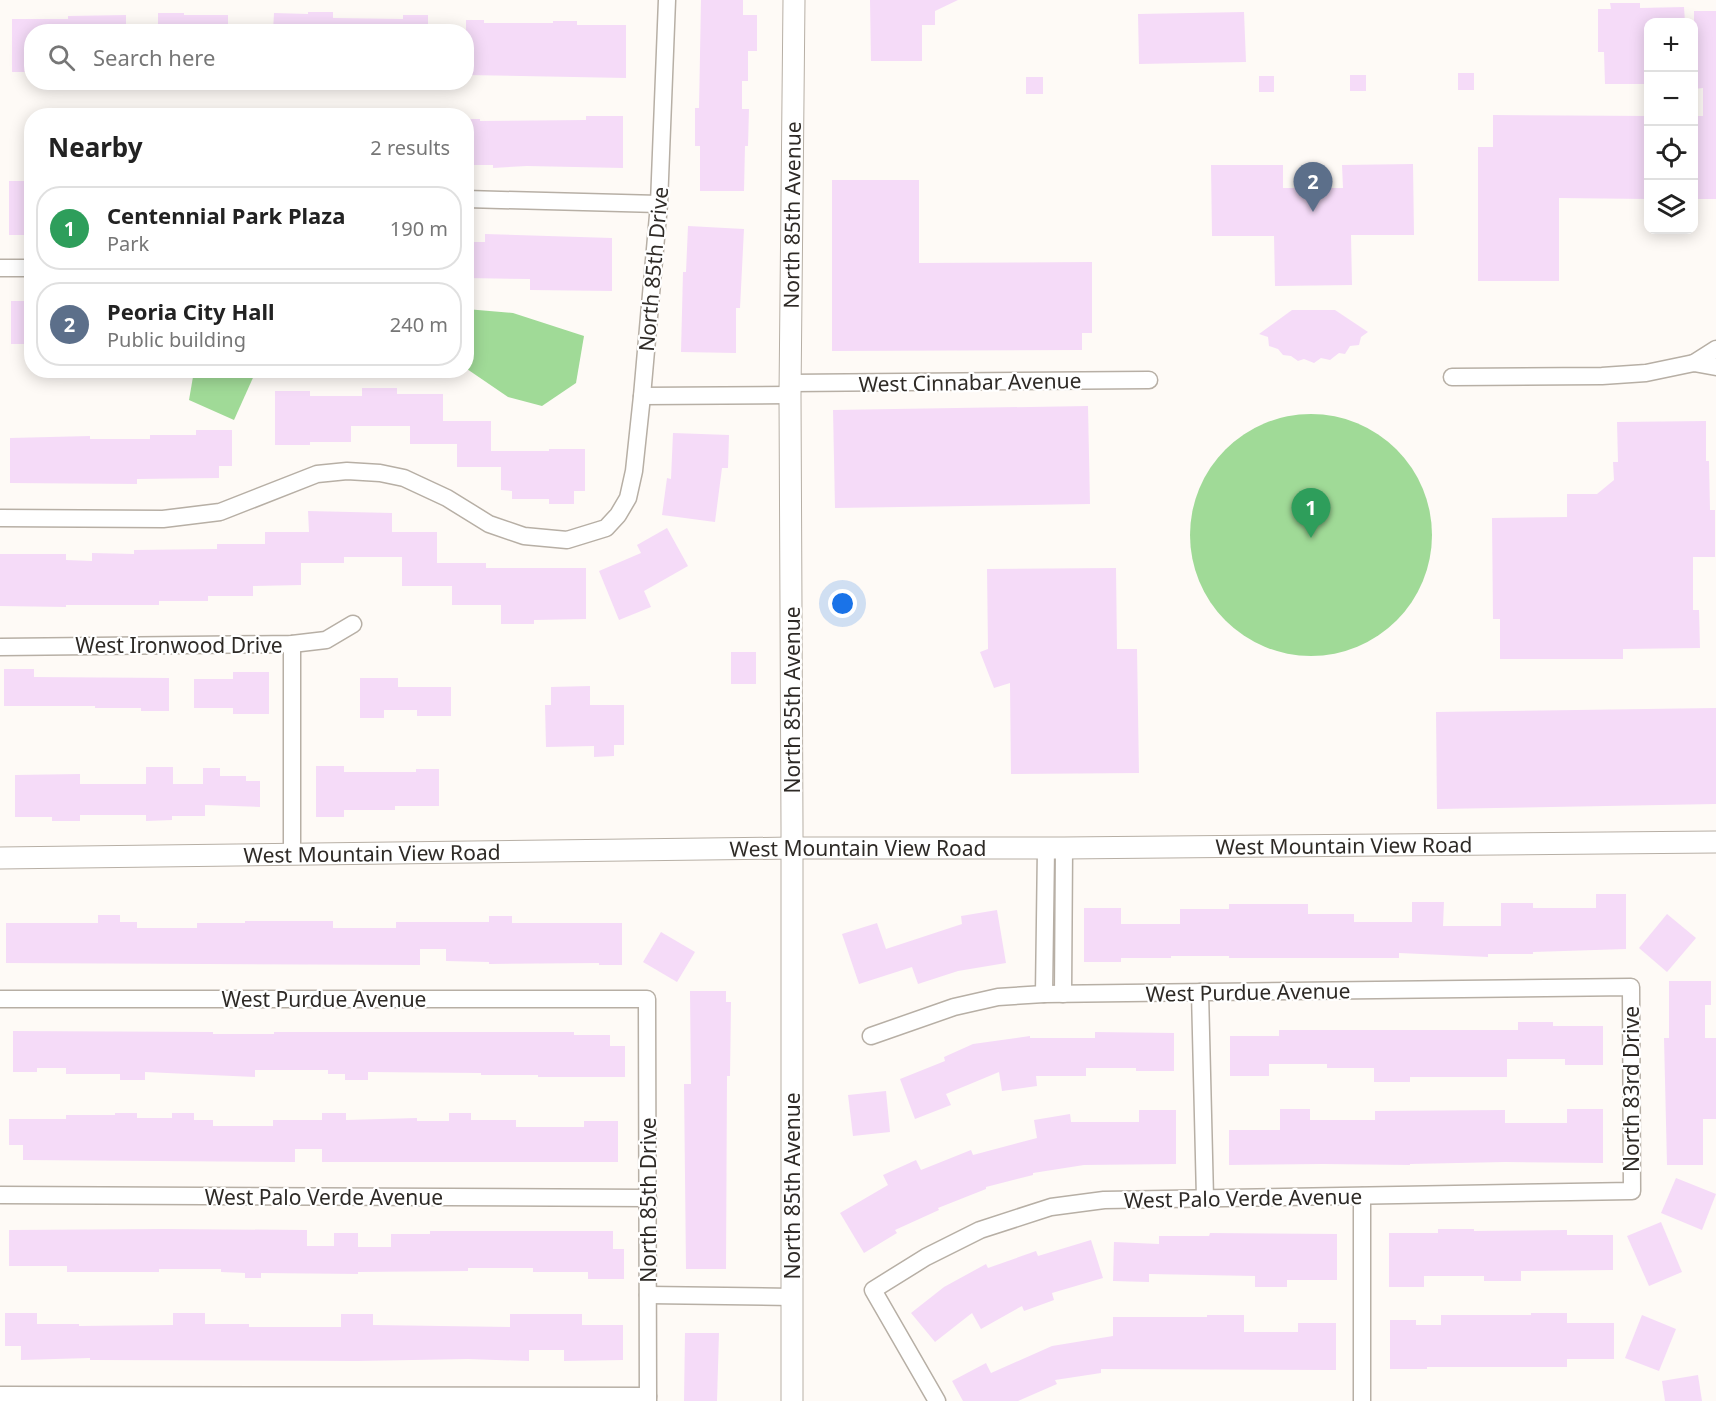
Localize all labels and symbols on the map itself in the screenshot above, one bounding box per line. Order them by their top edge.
street label: North 85th Avenue [777,121,807,309]
pin: 2 [1294,162,1332,212]
street label: North 85th Drive [632,185,674,353]
street label: West Cinnabar Avenue [858,366,1082,398]
pin: 1 [1292,488,1330,538]
your location [828,589,857,618]
street label: North 85th Avenue [778,606,806,794]
street label: West Ironwood Drive [75,631,283,659]
street label: West Mountain View Road [1215,830,1473,861]
street label: West Mountain View Road [729,834,986,863]
street label: West Mountain View Road [243,838,501,869]
street label: West Purdue Avenue [1145,976,1351,1008]
street label: West Purdue Avenue [222,985,426,1013]
street label: North 83rd Drive [1617,1006,1645,1172]
street label: North 85th Avenue [778,1092,806,1280]
street label: North 85th Drive [634,1117,662,1283]
street label: West Palo Verde Avenue [1124,1182,1362,1214]
street label: West Palo Verde Avenue [205,1183,443,1211]

